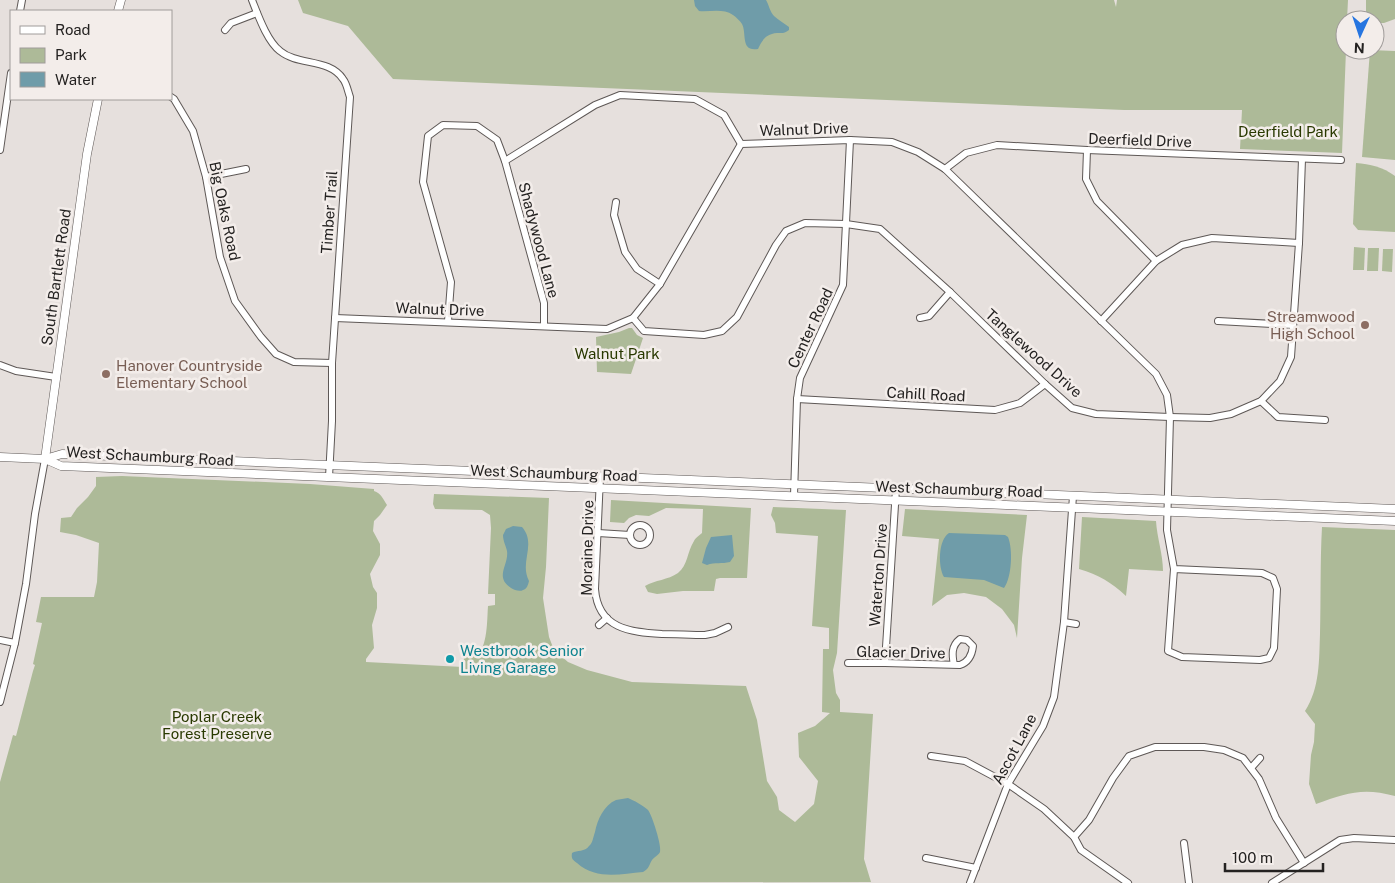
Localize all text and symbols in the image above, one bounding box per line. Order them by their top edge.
legend [10,10,172,100]
north arrow [1335,10,1385,60]
text: Road [55,21,91,38]
text: N [1353,40,1365,56]
text: Park [55,46,87,63]
text: Water [55,71,97,88]
street label: Walnut Drive [759,119,849,139]
park label: Deerfield Park [1238,123,1338,140]
street label: Deerfield Drive [1088,130,1192,150]
street label: Big Oaks Road [206,160,244,262]
street label: Timber Trail [318,170,340,254]
street label: Shadywood Lane [515,180,563,300]
street label: South Bartlett Road [38,208,74,346]
street label: Center Road [784,285,836,371]
street label: Walnut Drive [395,299,485,319]
street label: Tanglewood Drive [982,305,1086,401]
place label: Streamwood High School [1267,308,1355,342]
marker: Streamwood High School [1359,319,1371,331]
park label: Walnut Park [574,345,660,362]
place label: Hanover Countryside Elementary School [116,357,263,391]
marker: Hanover Countryside Elementary School [100,368,112,380]
street label: Cahill Road [886,383,966,405]
street label: West Schaumburg Road [66,443,234,469]
street label: West Schaumburg Road [470,462,638,484]
street label: West Schaumburg Road [875,478,1043,500]
street label: Moraine Drive [578,500,596,596]
street label: Waterton Drive [866,523,890,627]
place label: Westbrook Senior Living Garage [460,642,584,676]
street label: Glacier Drive [856,643,946,661]
marker: Westbrook Senior Living Garage [444,653,456,665]
park label: Poplar Creek Forest Preserve [162,708,272,742]
street label: Ascot Lane [988,711,1040,787]
scale bar [1225,840,1322,872]
text: 100 m [1232,849,1273,866]

